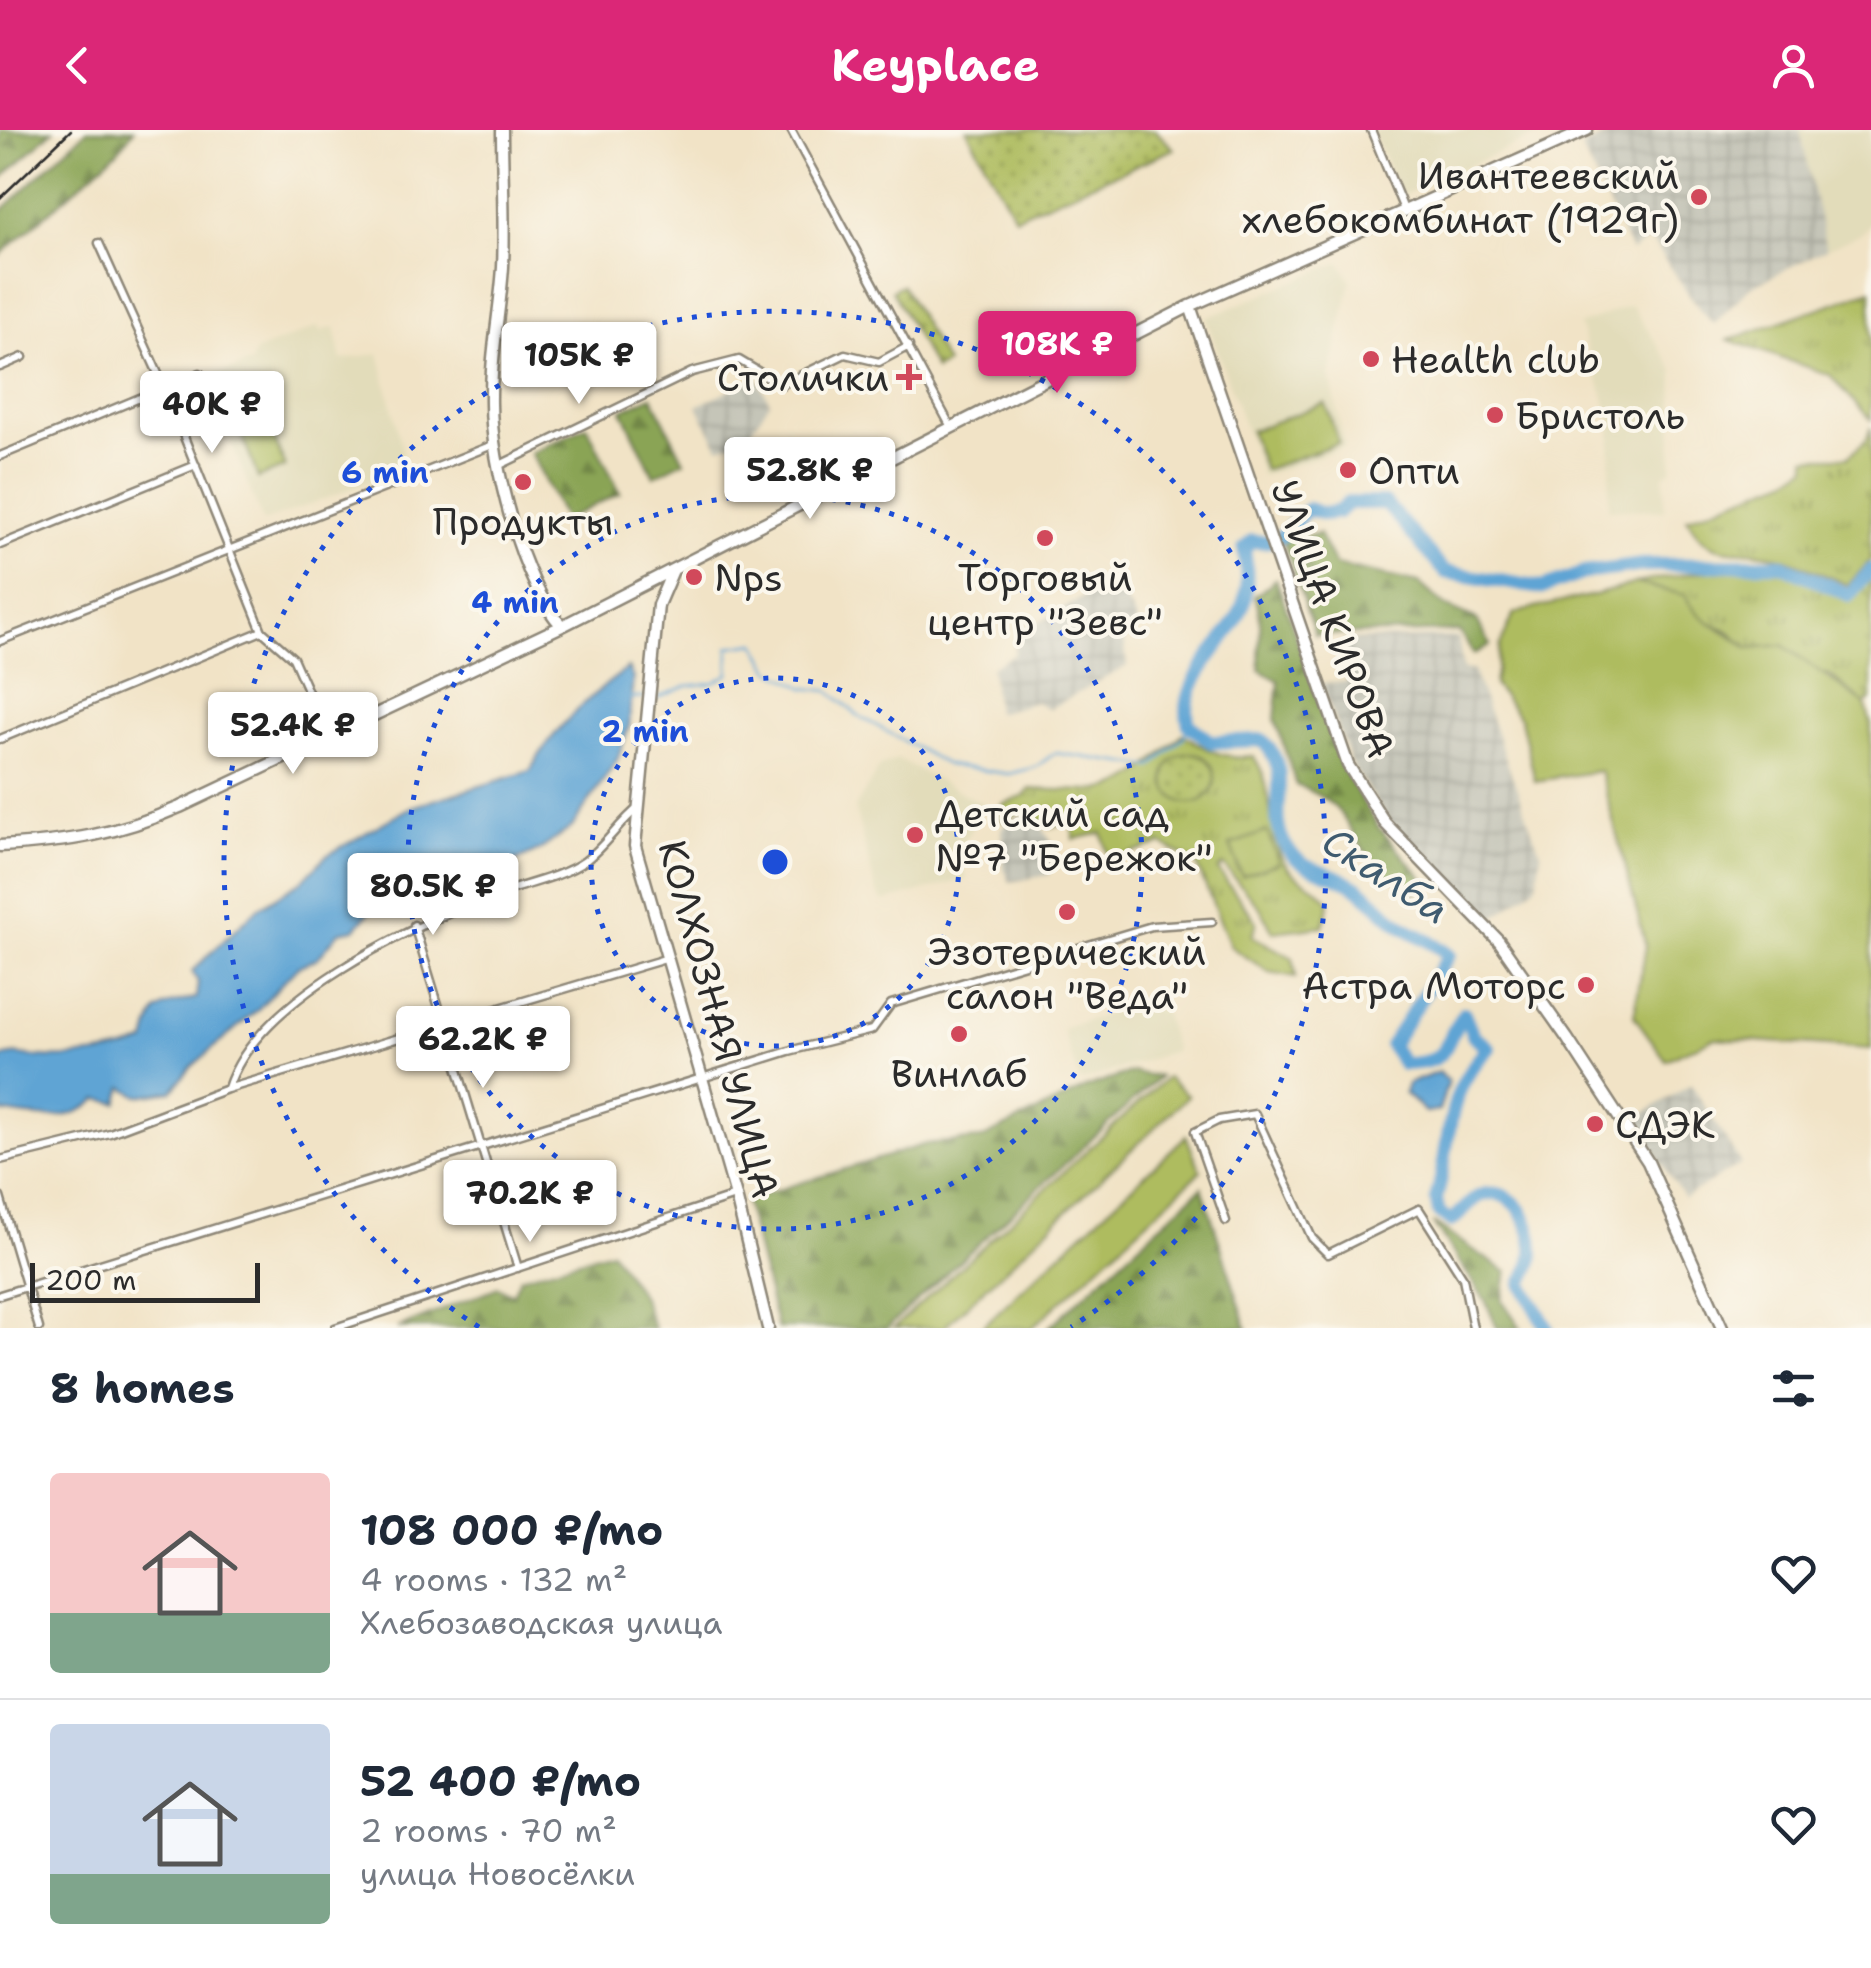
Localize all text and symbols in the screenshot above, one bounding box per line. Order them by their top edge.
text: Keyplace [831,35,1040,95]
icon: back [50,38,105,93]
icon: person [1766,38,1821,93]
place label: Ивантеевский хлебокомбинат (1929г) [1242,150,1679,245]
marker: Ивантеевский хлебокомбинат (1929г) [1688,186,1710,208]
pin: 108K ₽ [976,311,1138,396]
pin: 105K ₽ [498,322,660,407]
text: 108K ₽ [1000,322,1114,365]
text: 105K ₽ [523,333,635,376]
place label: Health club [1391,334,1600,385]
marker: Health club [1360,348,1382,370]
place label: Столички [717,352,889,403]
marker: Столички [898,366,920,388]
pin: 40K ₽ [142,371,282,456]
text: 40K ₽ [162,382,262,425]
place label: Бристоль [1515,390,1685,441]
marker: Бристоль [1484,404,1506,426]
pin: 52.8K ₽ [718,437,902,522]
place label: Опти [1368,445,1460,496]
text: 52.8K ₽ [746,448,874,491]
text: 6 min [341,452,429,493]
marker: Опти [1337,459,1359,481]
marker: Продукты [512,471,534,493]
street label: УЛИЦА КИРОВА [1259,473,1407,765]
place label: Продукты [433,496,613,547]
marker: Торговый центр "Зевс" [1034,527,1056,549]
place label: Nps [714,552,783,603]
place label: Торговый центр "Зевс" [927,552,1163,647]
marker: Nps [683,566,705,588]
text: 4 min [471,582,559,623]
pin: 52.4K ₽ [201,692,385,777]
text: 52.4K ₽ [230,703,356,746]
text: 2 min [601,711,689,752]
place label: Детский сад №7 "Бережок" [935,788,1213,883]
water label: Скалба [1312,814,1460,936]
marker: Детский сад №7 "Бережок" [904,824,926,846]
street label: КОЛХОЗНАЯ УЛИЦА [647,834,791,1204]
centre of rings [757,844,793,880]
pin: 80.5K ₽ [341,853,525,938]
text: 80.5K ₽ [369,864,497,907]
marker: Эзотерический салон "Веда" [1056,901,1078,923]
place label: Эзотерический салон "Веда" [928,926,1206,1021]
place label: Астра Моторс [1302,960,1566,1011]
marker: Астра Моторс [1575,974,1597,996]
pin: 62.2K ₽ [391,1006,575,1091]
text: 62.2K ₽ [418,1017,548,1060]
marker: Винлаб [948,1023,970,1045]
place label: Винлаб [891,1048,1027,1099]
place label: СДЭК [1615,1099,1715,1150]
marker: СДЭК [1584,1113,1606,1135]
pin: 70.2K ₽ [438,1160,622,1245]
text: 70.2K ₽ [465,1171,595,1214]
scale bar [30,1258,260,1302]
text: 200 m [45,1261,136,1299]
text: 8 homes [50,1360,235,1416]
icon: filters [1766,1361,1821,1416]
text: 108 000 ₽/mo [360,1502,663,1558]
icon: home [130,1513,250,1633]
icon: heart [1766,1546,1821,1601]
text: 4 rooms · 132 m² [360,1558,627,1601]
text: Хлебозаводская улица [360,1601,722,1644]
text: 52 400 ₽/mo [360,1753,641,1809]
icon: home [130,1764,250,1884]
icon: heart [1766,1797,1821,1852]
text: 2 rooms · 70 m² [360,1809,617,1852]
text: улица Новосёлки [360,1852,635,1895]

